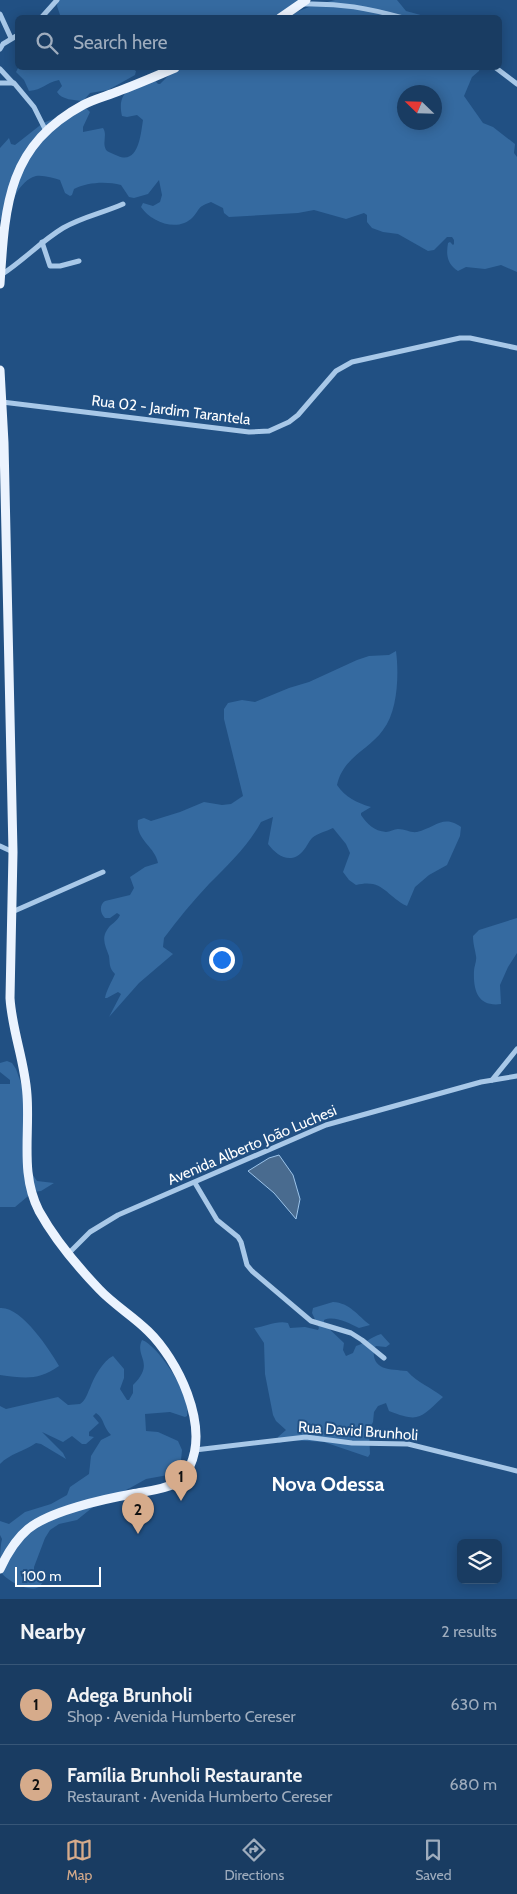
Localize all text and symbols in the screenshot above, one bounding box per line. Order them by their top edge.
search box [15,15,502,70]
icon: search [33,29,61,57]
text: Search here [73,31,167,54]
north arrow [397,85,442,130]
street label: Rua 02 - Jardim Tarantela [90,391,252,429]
your location [209,947,235,973]
street label: Avenida Alberto João Luchesi [165,1101,339,1189]
street label: Rua David Brunholi [297,1418,419,1444]
pin: 1 [165,1460,197,1501]
district label: Nova Odessa [271,1472,385,1496]
pin: 2 [122,1493,154,1534]
map controls [457,1539,502,1584]
button: layers [457,1539,502,1584]
scale bar [15,1564,101,1587]
text: 100 m [22,1567,62,1585]
text: Nearby [20,1619,86,1644]
text: 2 results [441,1622,497,1641]
text: Adega Brunholi [67,1684,192,1707]
text: 1 [33,1695,39,1714]
text: 630 m [450,1695,497,1714]
text: Shop · Avenida Humberto Cereser [67,1707,295,1726]
text: Família Brunholi Restaurante [67,1764,302,1787]
text: 2 [32,1775,40,1794]
text: 680 m [449,1775,497,1794]
text: Restaurant · Avenida Humberto Cereser [67,1787,332,1806]
tab: Map [65,1836,93,1884]
tab: Directions [224,1836,284,1884]
tab: Saved [415,1836,452,1884]

